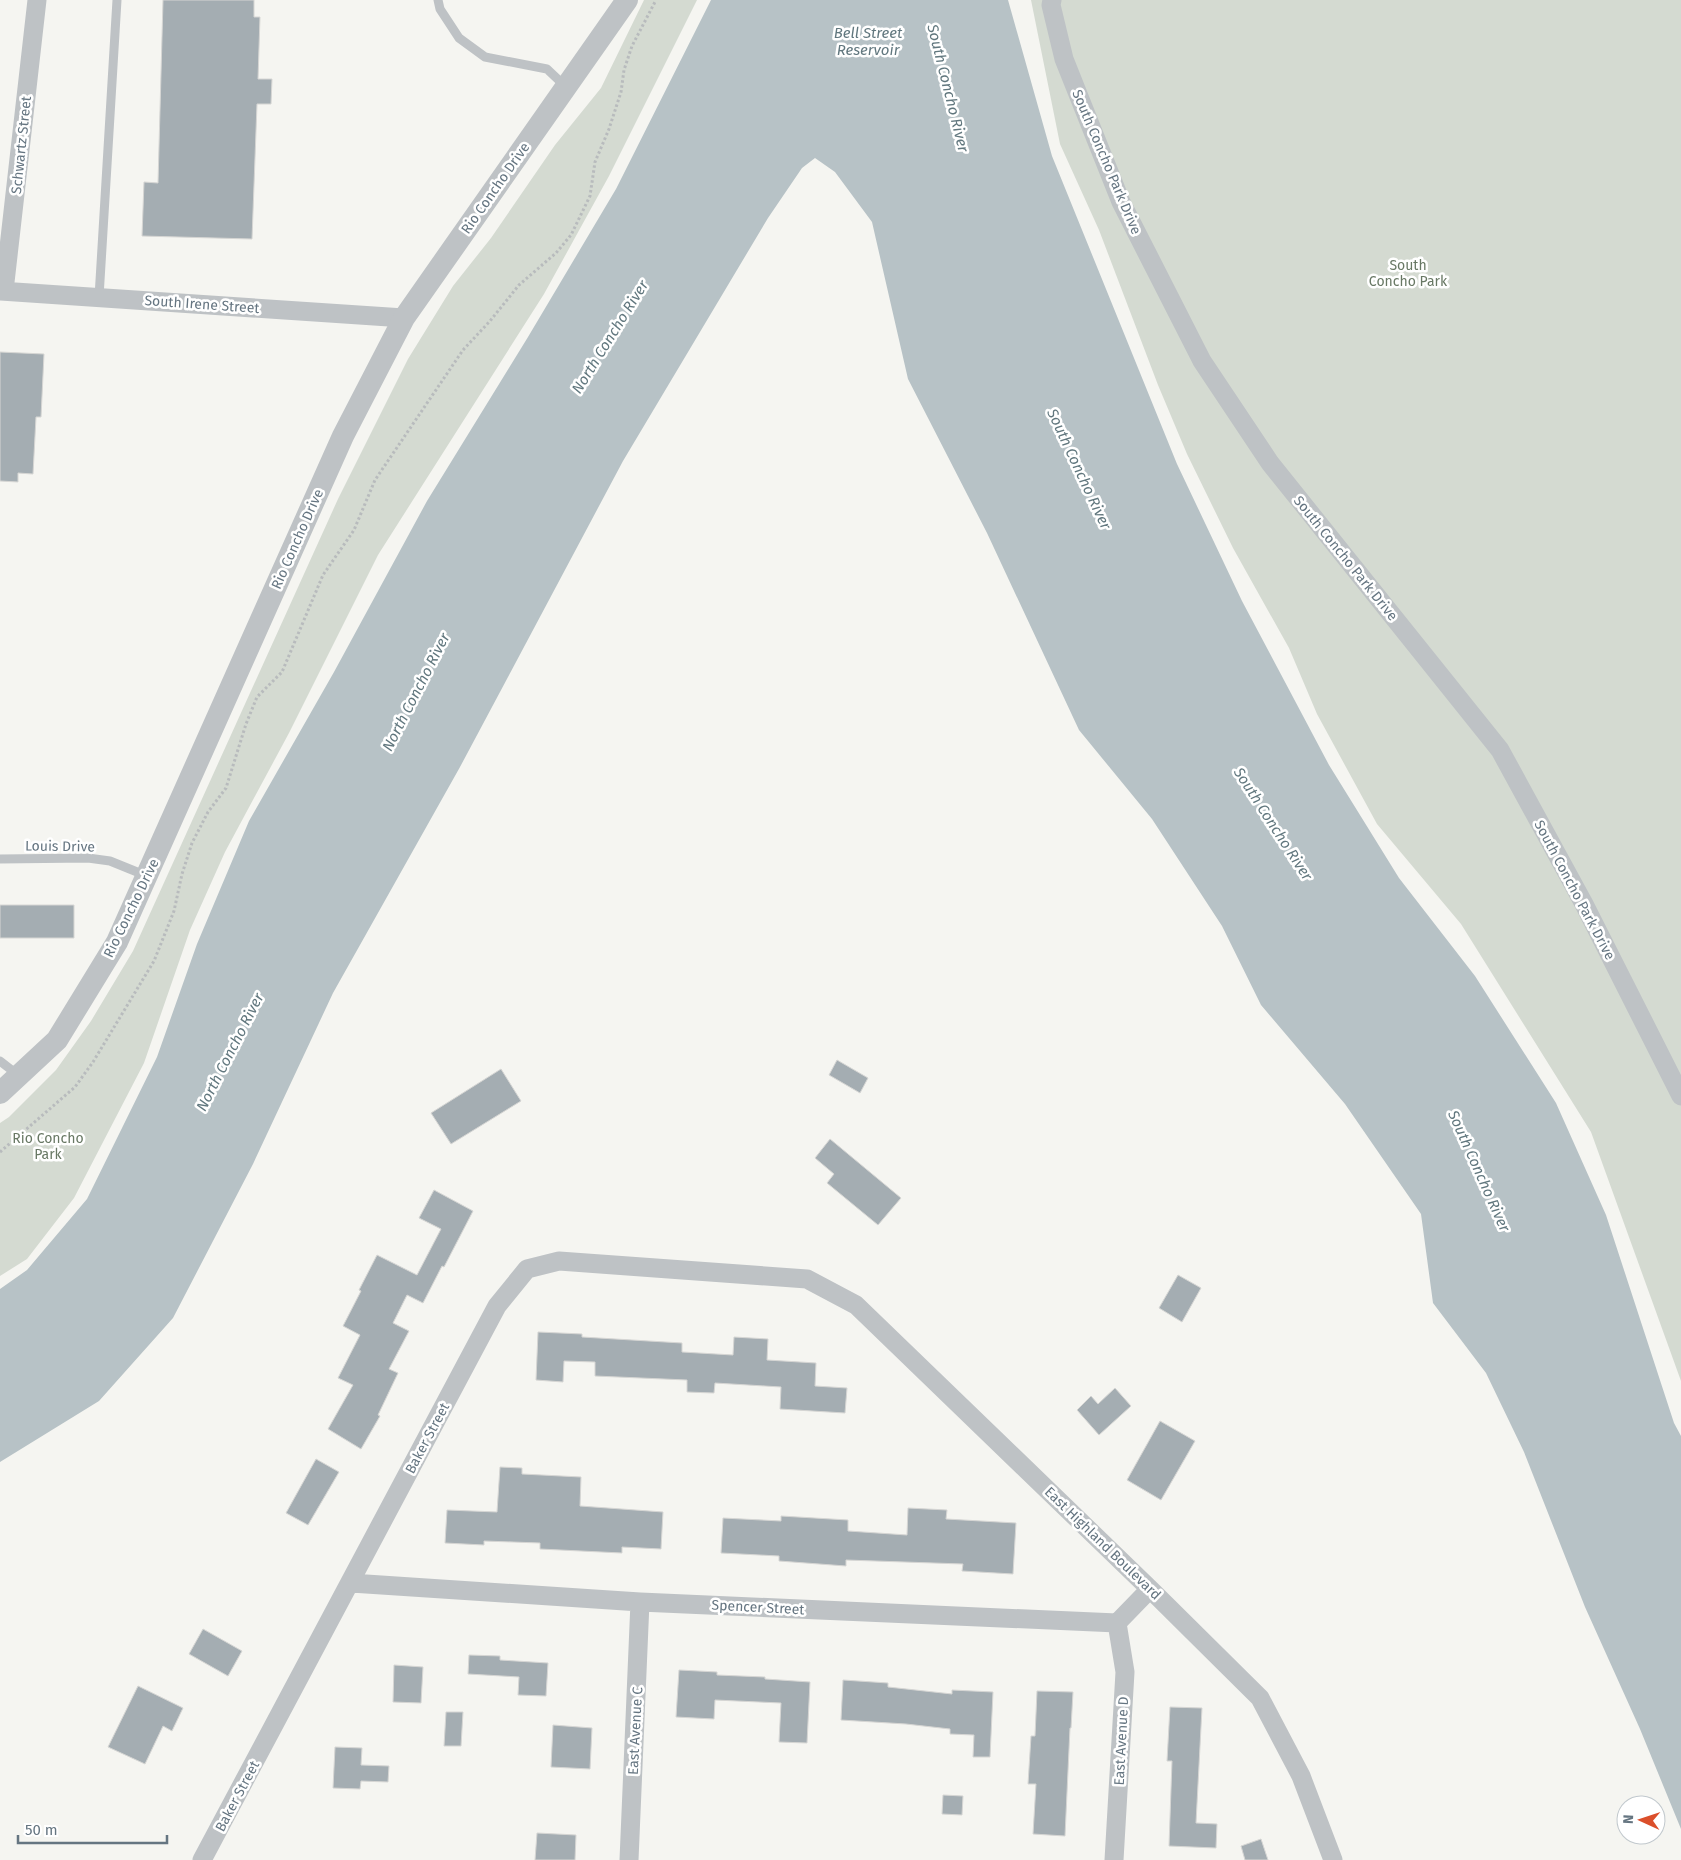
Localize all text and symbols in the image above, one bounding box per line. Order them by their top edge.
water label: South Concho River [923,21,973,155]
water label: Bell Street Reservoir [834,24,903,59]
street label: South Concho Park Drive [1068,87,1145,237]
street label: Schwartz Street [8,94,35,195]
street label: Rio Concho Drive [458,139,533,237]
park label: South Concho Park [1369,257,1448,290]
water label: North Concho River [568,276,653,397]
street label: South Irene Street [144,292,261,317]
water label: South Concho River [1043,405,1115,533]
street label: Rio Concho Drive [268,486,327,592]
street label: South Concho Park Drive [1290,492,1401,624]
water label: North Concho River [378,629,454,754]
water label: South Concho River [1229,763,1317,885]
street label: South Concho Park Drive [1530,817,1619,963]
street label: Louis Drive [25,837,95,856]
street label: Rio Concho Drive [100,856,163,960]
water label: North Concho River [192,989,268,1114]
water label: South Concho River [1444,1107,1514,1236]
park label: Rio Concho Park [12,1130,84,1163]
street label: Baker Street [402,1399,454,1477]
street label: East Highland Boulevard [1041,1483,1164,1603]
street label: Spencer Street [711,1597,806,1618]
street label: East Avenue C [625,1686,646,1775]
street label: East Avenue D [1111,1696,1132,1786]
street label: Baker Street [212,1757,264,1835]
north arrow [1616,1795,1666,1845]
scale bar [18,1812,166,1844]
text: N [1620,1814,1637,1824]
text: 50 m [25,1821,58,1839]

